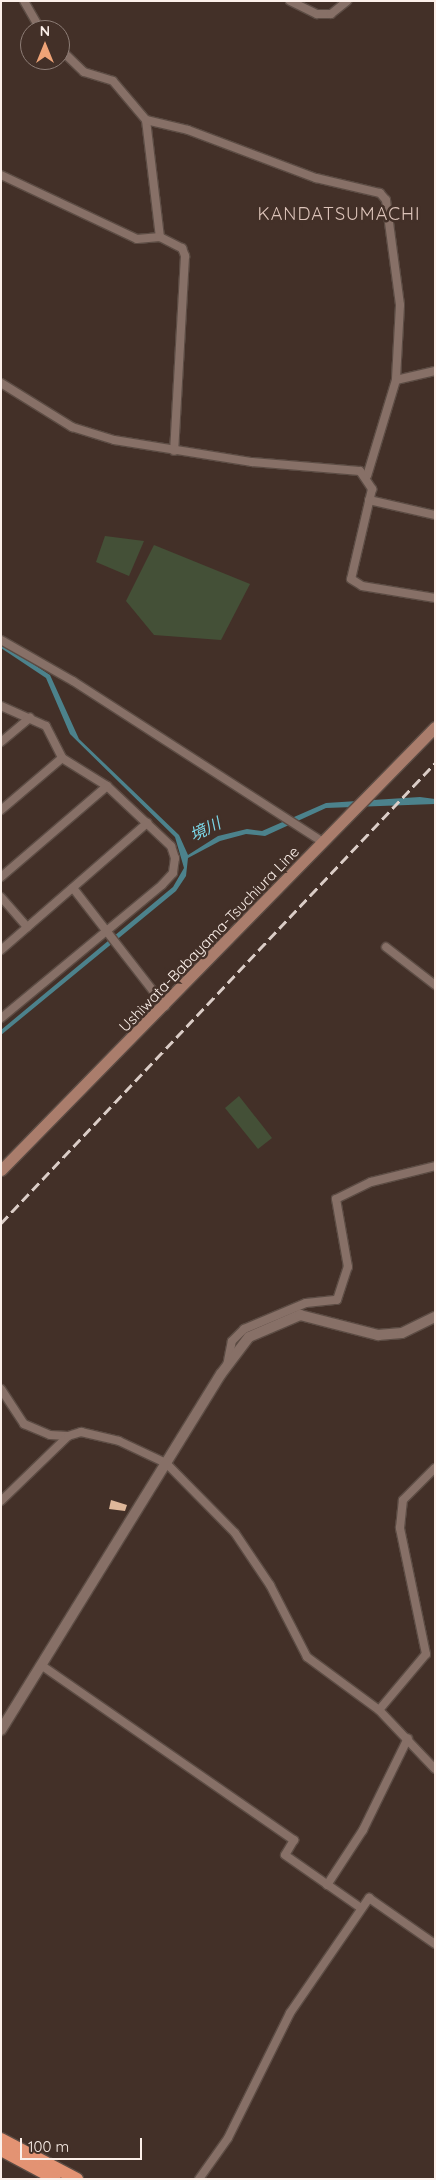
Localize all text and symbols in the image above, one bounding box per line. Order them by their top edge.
north arrow [20,20,70,70]
text: N [40,22,50,40]
district label: KANDATSUMACHI [256,203,422,225]
water label: 境川 [186,813,224,845]
street label: Ushiwata-Babayama-Tsuchiura Line [115,842,303,1036]
scale bar [22,2128,145,2160]
text: 100 m [28,2137,69,2156]

